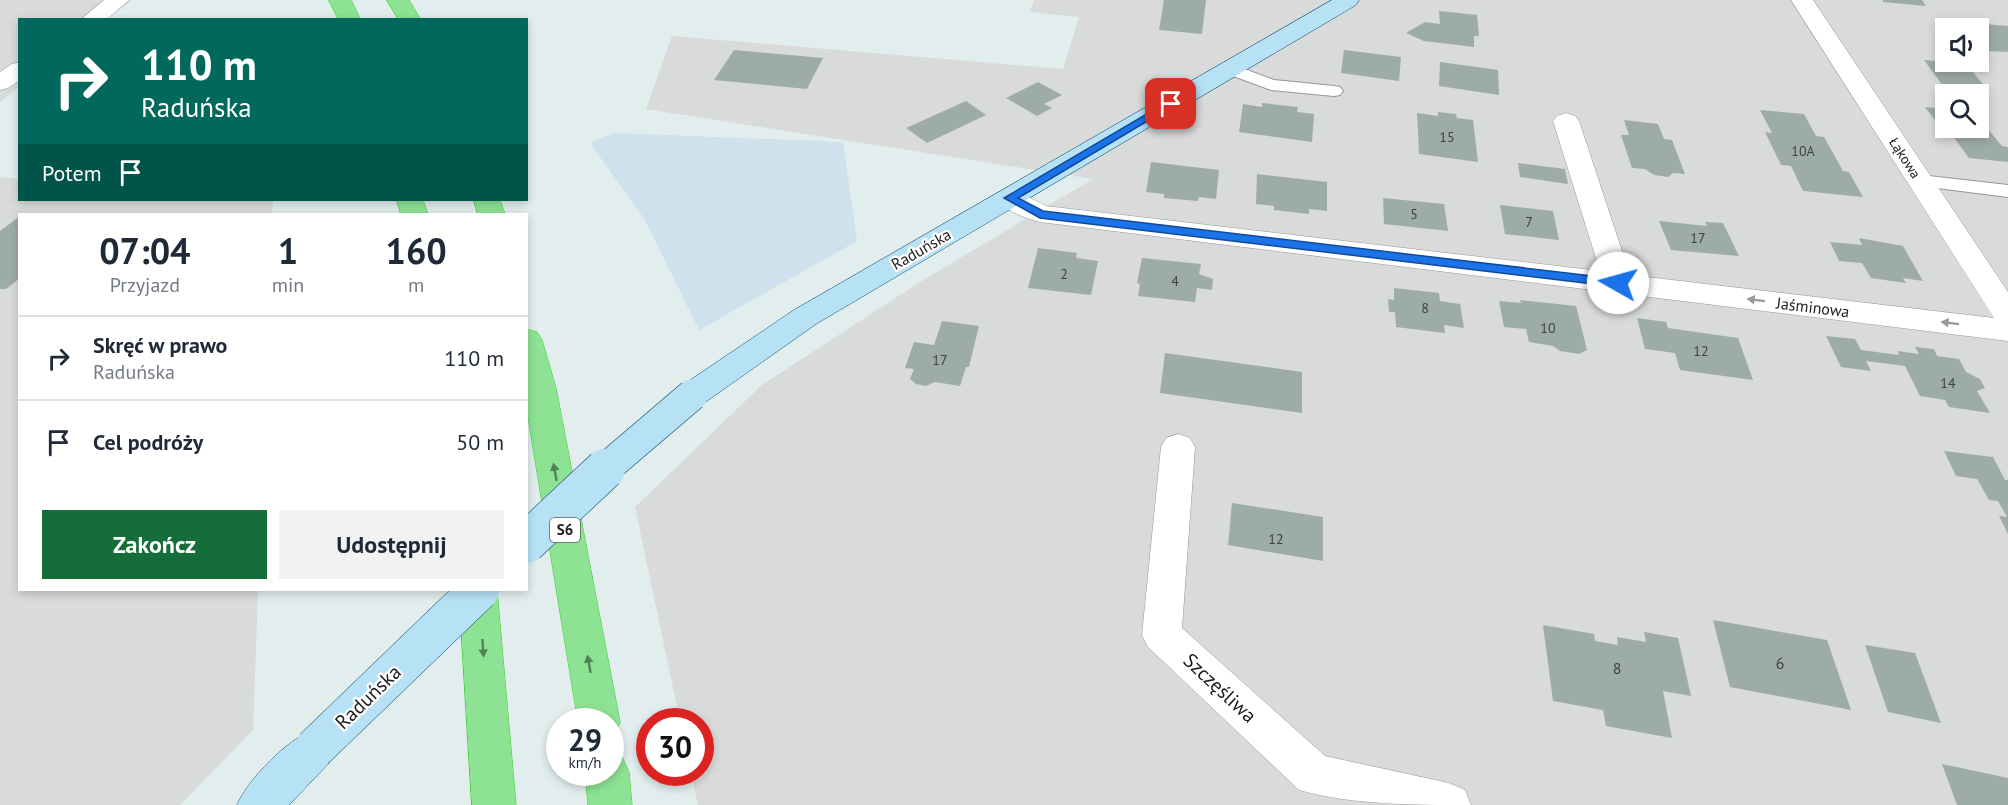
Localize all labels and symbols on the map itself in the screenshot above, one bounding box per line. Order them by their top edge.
pin [1145,78,1196,129]
house number: 15 [1439,128,1455,146]
street label: Łąkowa [1885,134,1925,182]
house number: 10A [1791,142,1816,160]
house number: 5 [1410,205,1418,223]
house number: 7 [1525,213,1533,231]
street label: Raduńska [888,224,954,274]
house number: 17 [1690,229,1706,247]
position arrow [1586,251,1650,315]
house number: 2 [1060,265,1068,283]
house number: 4 [1171,272,1179,290]
street label: Jaśminowa [1774,292,1851,321]
one-way arrow [1747,295,1766,305]
house number: 8 [1421,299,1429,317]
one-way arrow [1940,318,1959,328]
house number: 10 [1540,319,1556,337]
house number: 12 [1693,342,1709,360]
house number: 17 [932,351,948,369]
house number: 14 [1940,374,1956,392]
one-way arrow [550,462,559,481]
road number: S6 [550,518,580,542]
house number: 12 [1268,530,1284,548]
one-way arrow [478,638,487,657]
street label: Szczęśliwa [1178,647,1262,729]
house number: 6 [1776,653,1784,673]
one-way arrow [584,654,593,673]
house number: 8 [1613,658,1621,678]
street label: Raduńska [329,659,407,735]
speed limit sign: 30 [636,708,714,786]

